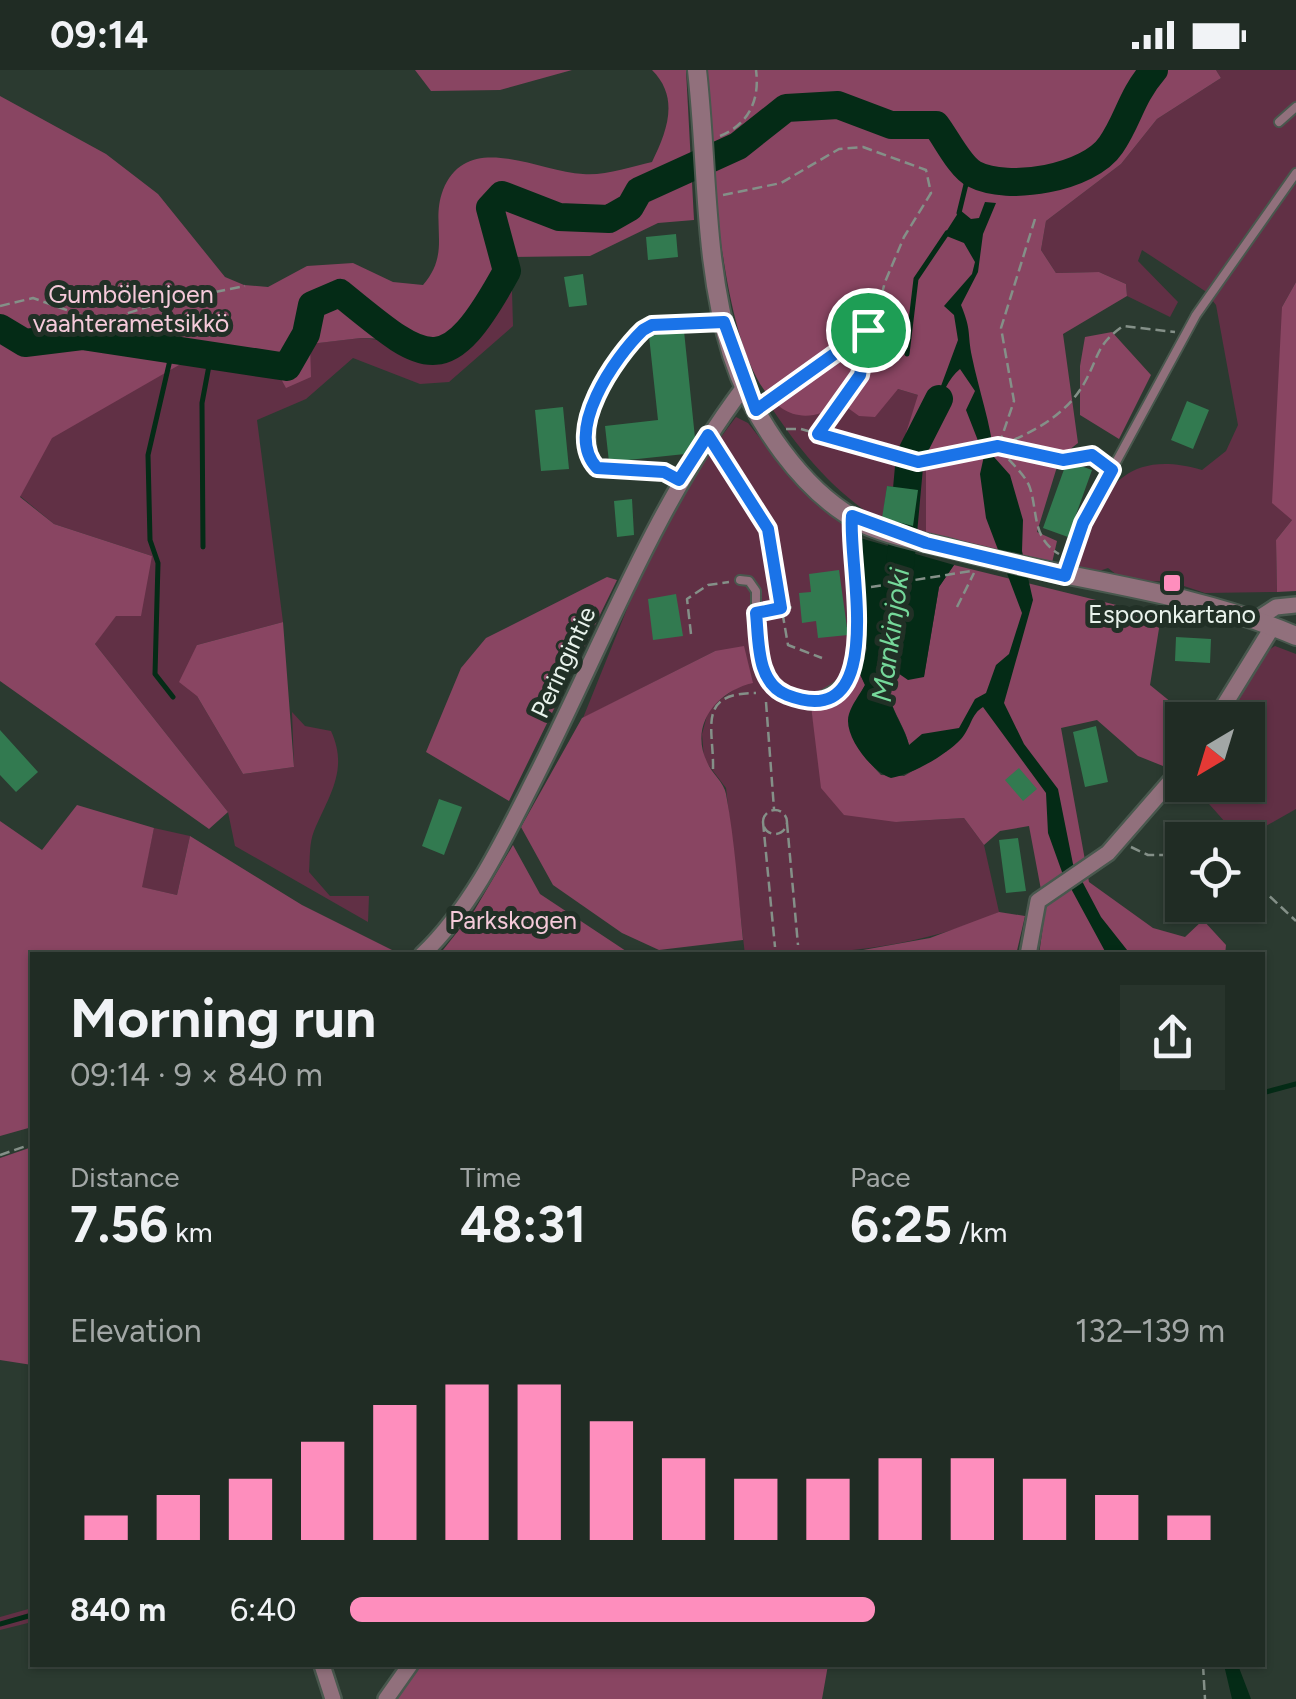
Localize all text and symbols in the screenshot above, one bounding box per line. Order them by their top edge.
text: 09:14 [50,12,148,58]
park label: Gumbölenjoen vaahterametsikkö [33,279,229,338]
pin [826,288,911,373]
icon: arrive [841,303,896,358]
water label: Mankinjoki [864,565,916,704]
marker: Espoonkartano [1161,572,1183,594]
place label: Espoonkartano [1088,599,1256,629]
street label: Peringintie [524,602,602,722]
north arrow [1165,702,1265,802]
map controls [1165,702,1265,922]
button: locate [1165,822,1265,922]
park label: Parkskogen [449,905,577,935]
text: Morning run [70,985,376,1051]
button: share [1120,985,1225,1090]
text: 09:14 · 9 × 840 m [70,1056,323,1094]
text: Distance [70,1160,180,1194]
text: Time [460,1160,521,1194]
text: Pace [850,1160,911,1194]
text: 7.56 [70,1194,168,1255]
text: 48:31 [460,1194,586,1255]
text: 6:25 [850,1194,952,1255]
text: km [168,1215,213,1249]
text: /km [952,1215,1007,1249]
text: Elevation [70,1312,202,1350]
text: 132–139 m [1075,1312,1225,1350]
text: 840 m [70,1591,166,1629]
text: 6:40 [230,1591,297,1629]

